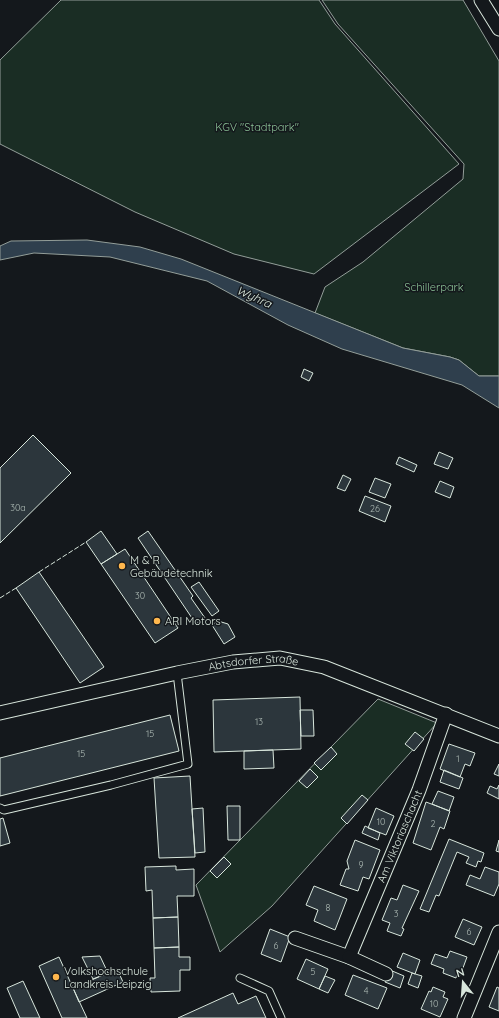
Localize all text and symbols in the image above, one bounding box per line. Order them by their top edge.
park label: KGV "Stadtpark" [215,120,299,134]
park label: Schillerpark [404,280,464,294]
water label: Wyhra [234,282,275,311]
house number: 30a [10,502,26,513]
house number: 26 [370,503,380,514]
place label: M & R Gebäudetechnik [130,553,213,580]
marker: M & R Gebäudetechnik [117,561,127,571]
house number: 30 [135,590,145,601]
place label: ARI Motors [165,614,221,628]
marker: ARI Motors [152,616,162,626]
street label: Abtsdorfer Straße [207,651,300,674]
house number: 13 [255,716,263,727]
house number: 15 [146,728,154,739]
house number: 15 [77,748,85,759]
house number: 1 [456,753,460,764]
street label: Am Viktoriaschacht [374,788,425,885]
house number: 10 [377,816,385,827]
house number: 2 [431,818,436,829]
house number: 9 [358,859,364,870]
house number: 8 [326,902,331,913]
house number: 3 [394,908,399,919]
house number: 6 [467,926,472,937]
house number: 6 [274,940,279,951]
north arrow [443,962,483,1002]
place label: Volkshochschule Landkreis Leipzig [64,964,152,991]
text: N [454,965,466,980]
house number: 5 [311,966,316,977]
marker: Volkshochschule Landkreis Leipzig [51,972,61,982]
house number: 4 [364,985,369,996]
house number: 10 [430,998,438,1009]

